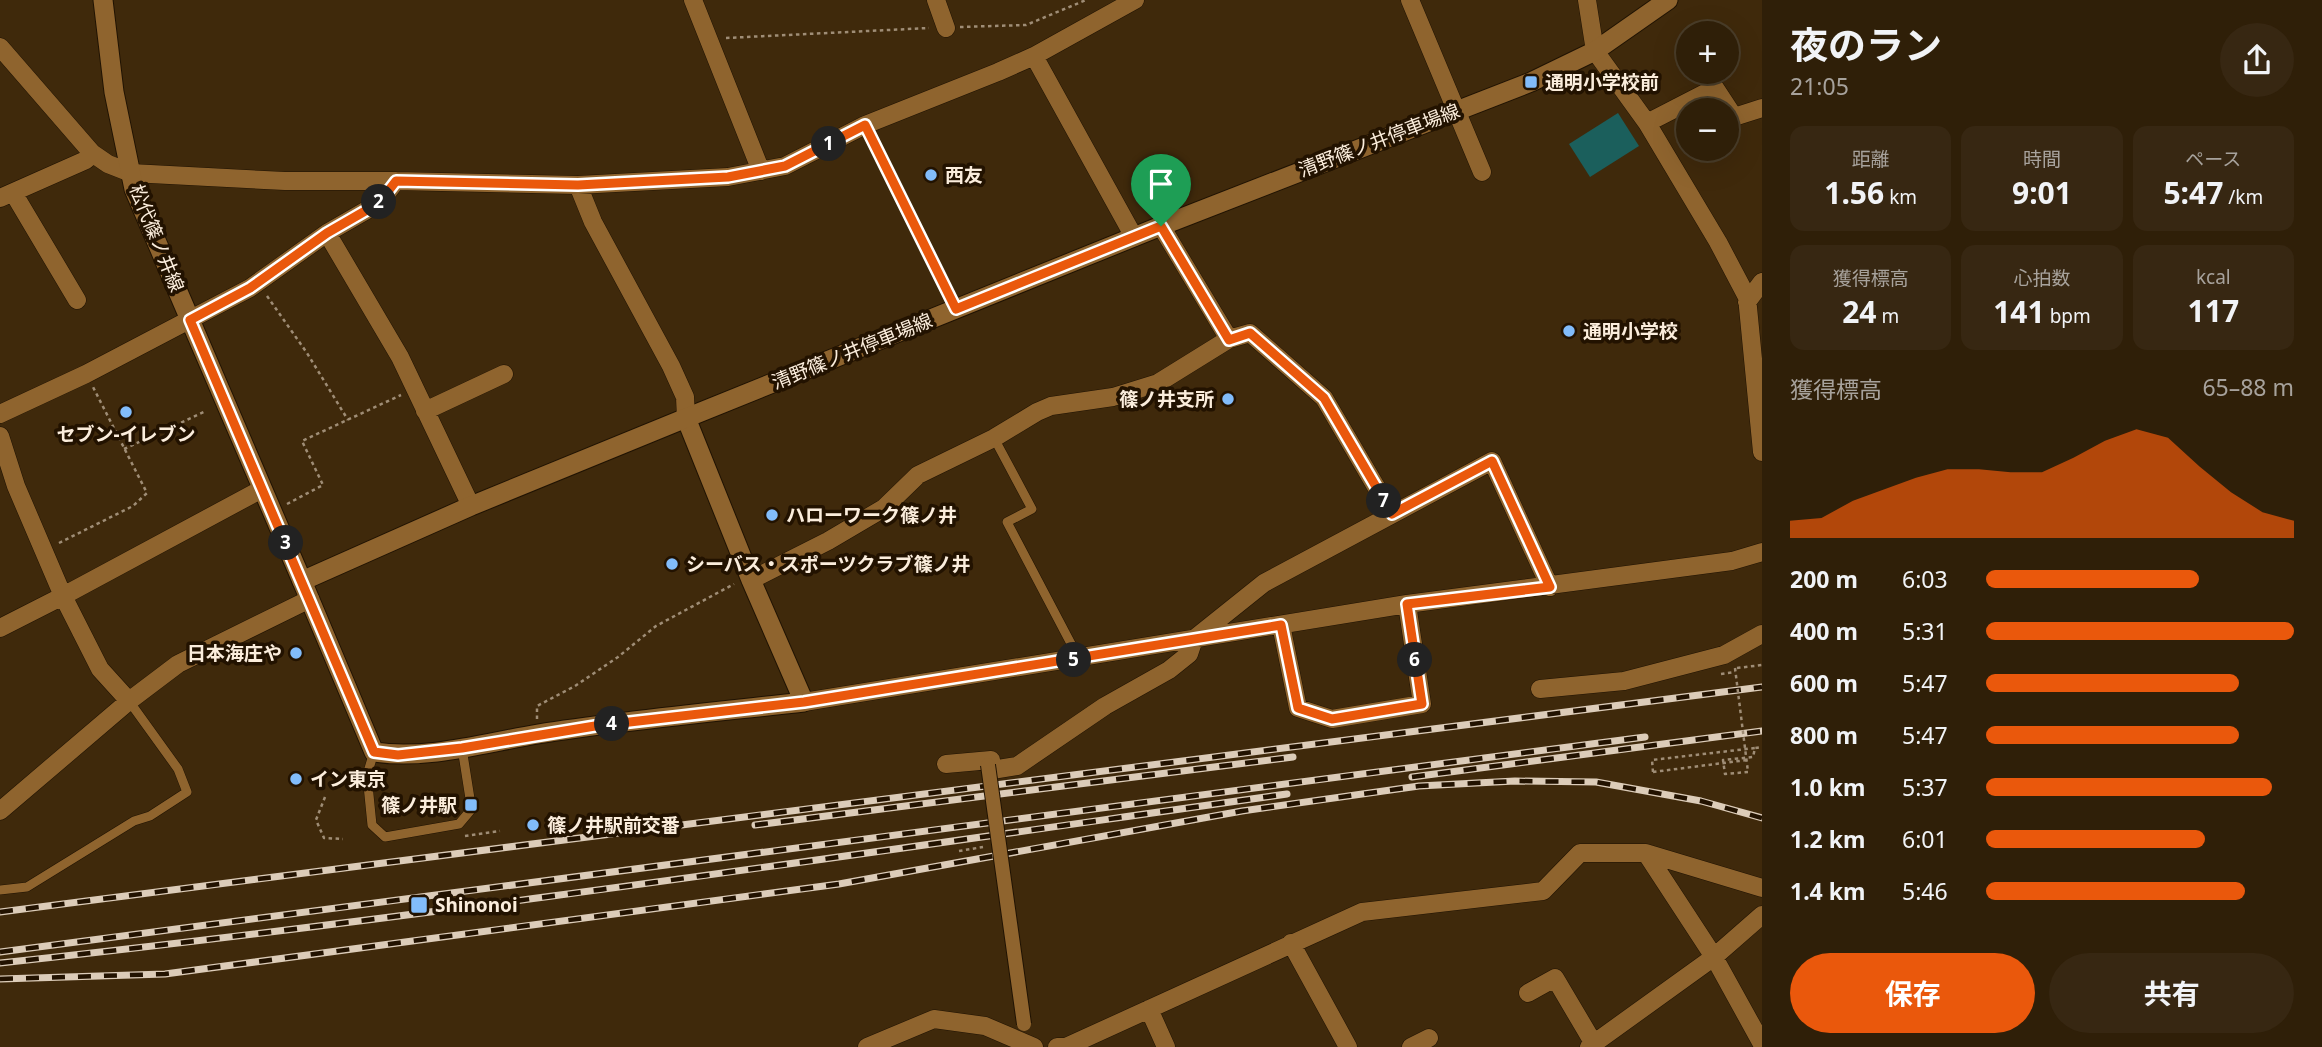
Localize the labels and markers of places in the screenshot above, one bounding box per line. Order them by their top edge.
place label: 通明小学校前 [1545,69,1659,95]
marker: 通明小学校前 [1523,74,1539,90]
pin: 1 [812,127,846,162]
pin [1131,154,1191,226]
place label: 西友 [945,162,983,188]
marker: 西友 [923,167,939,183]
pin: 2 [362,184,396,220]
place label: 通明小学校 [1583,318,1678,344]
marker: 通明小学校 [1561,323,1577,339]
place label: 篠ノ井支所 [1119,386,1214,412]
marker: 篠ノ井支所 [1220,391,1236,407]
marker: セブン-イレブン [118,404,134,420]
place label: セブン-イレブン [56,421,196,447]
pin: 7 [1366,484,1402,518]
place label: ハローワーク篠ノ井 [786,502,957,528]
marker: ハローワーク篠ノ井 [764,507,780,523]
pin: 3 [268,526,304,560]
place label: シーバス・スポーツクラブ篠ノ井 [686,551,970,577]
marker: シーバス・スポーツクラブ篠ノ井 [664,556,680,572]
place label: 日本海庄や [187,640,282,666]
pin: 5 [1056,642,1092,678]
pin: 6 [1398,642,1432,678]
marker: 日本海庄や [288,645,304,661]
pin: 4 [594,706,630,742]
place label: イン東京 [310,766,386,792]
marker: イン東京 [288,771,304,787]
place label: 篠ノ井駅 [381,792,457,818]
marker: 篠ノ井駅 [463,797,479,813]
place label: 篠ノ井駅前交番 [547,812,680,838]
marker: 篠ノ井駅前交番 [525,817,541,833]
place label: Shinonoi [435,892,518,918]
marker: Shinonoi [409,895,429,915]

